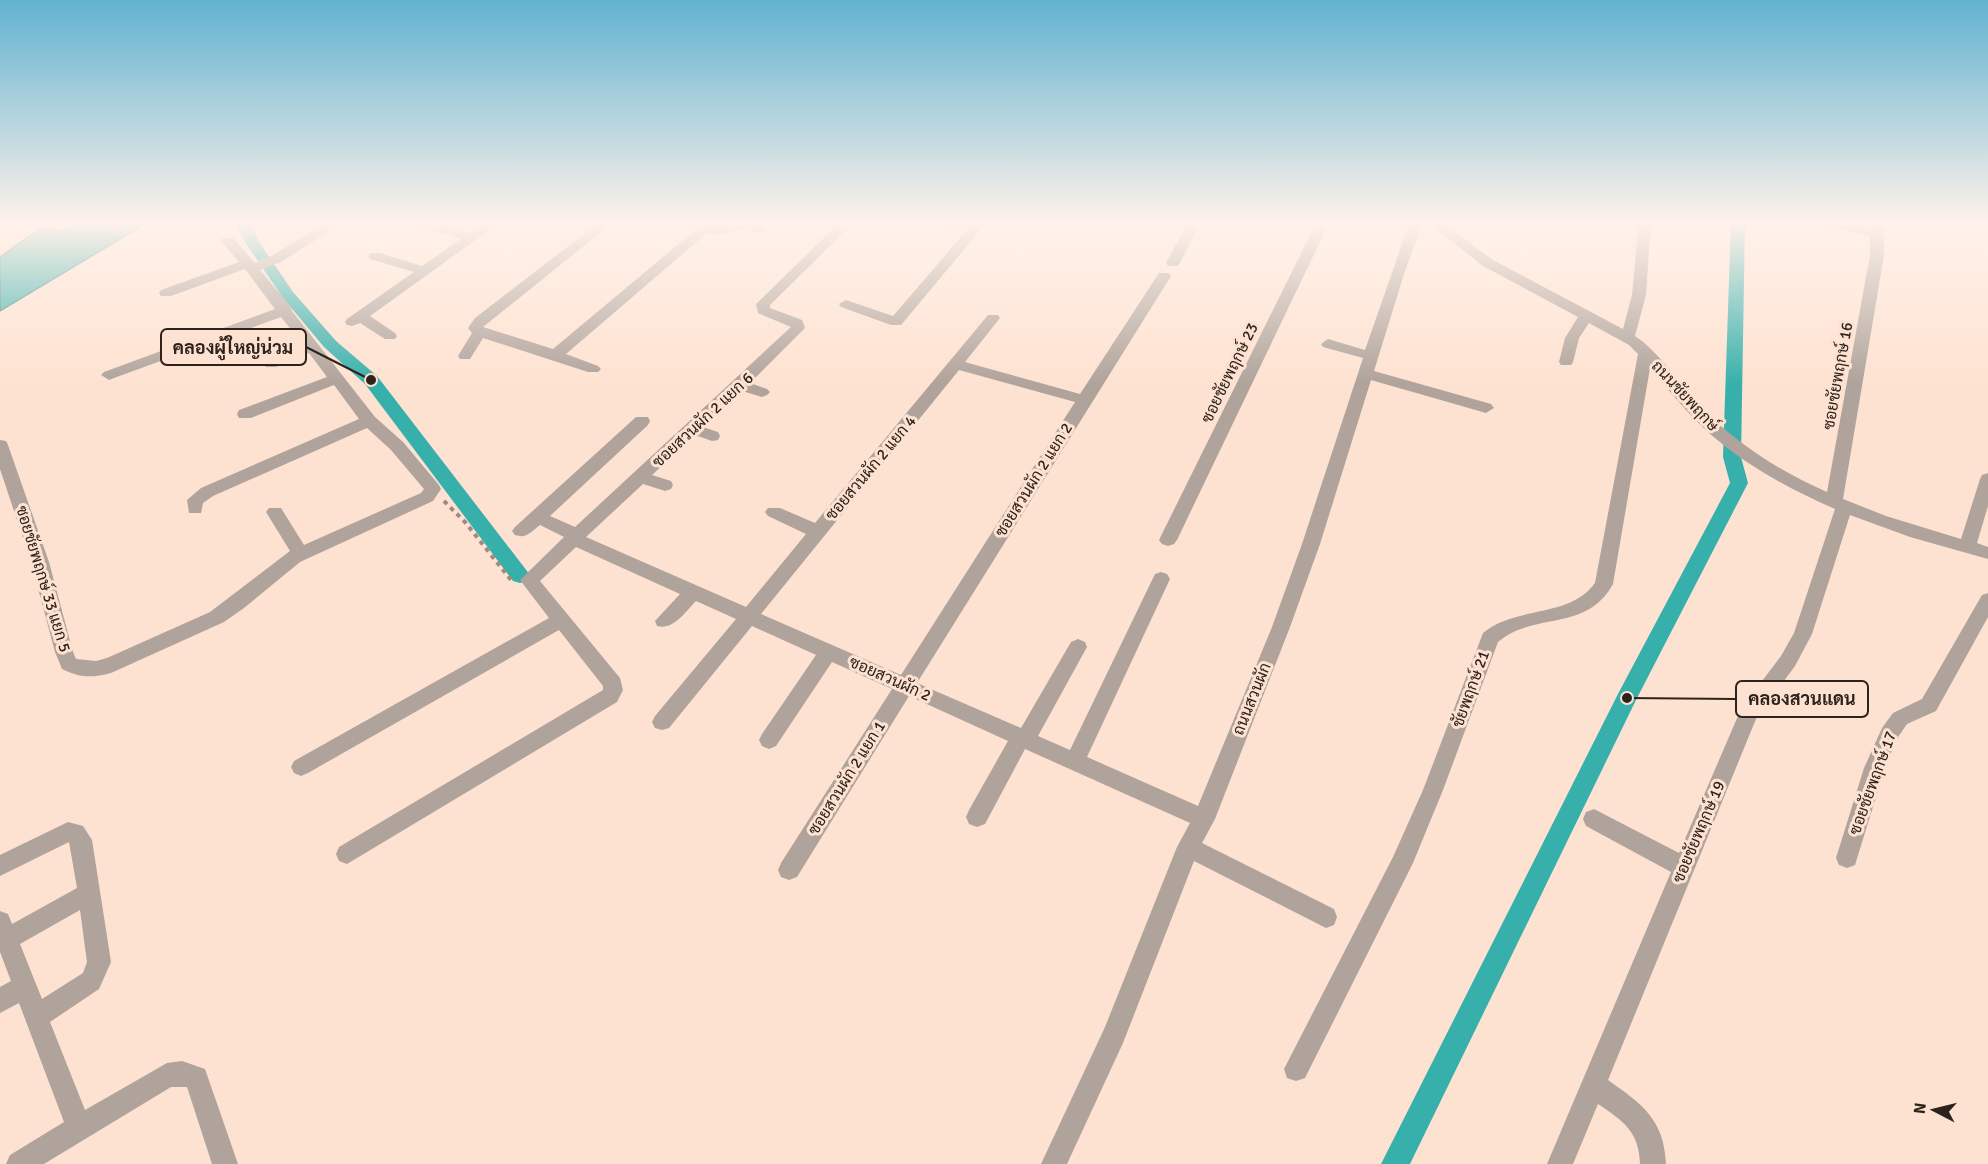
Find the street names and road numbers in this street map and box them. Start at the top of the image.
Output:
street label: ซอยชัยพฤกษ์ 23 [1194,318,1263,426]
street label: ซอยชัยพฤกษ์ 16 [1816,320,1857,431]
street label: ถนนชัยพฤกษ์ [1647,354,1725,436]
street label: ซอยสวนผัก 2 แยก 6 [648,367,758,472]
street label: ซอยสวนผัก 2 แยก 4 [821,411,921,524]
street label: ซอยสวนผัก 2 แยก 2 [990,419,1077,541]
street label: ซอยชัยพฤกษ์ 33 แยก 5 [11,502,78,655]
street label: ชัยพฤกษ์ 21 [1445,647,1494,730]
street label: ซอยสวนผัก 2 [846,651,934,706]
street label: ถนนสวนผัก [1227,659,1276,738]
street label: ซอยสวนผัก 2 แยก 1 [803,717,890,839]
street label: ซอยชัยพฤกษ์ 17 [1842,727,1901,838]
street label: ซอยชัยพฤกษ์ 19 [1666,777,1729,886]

